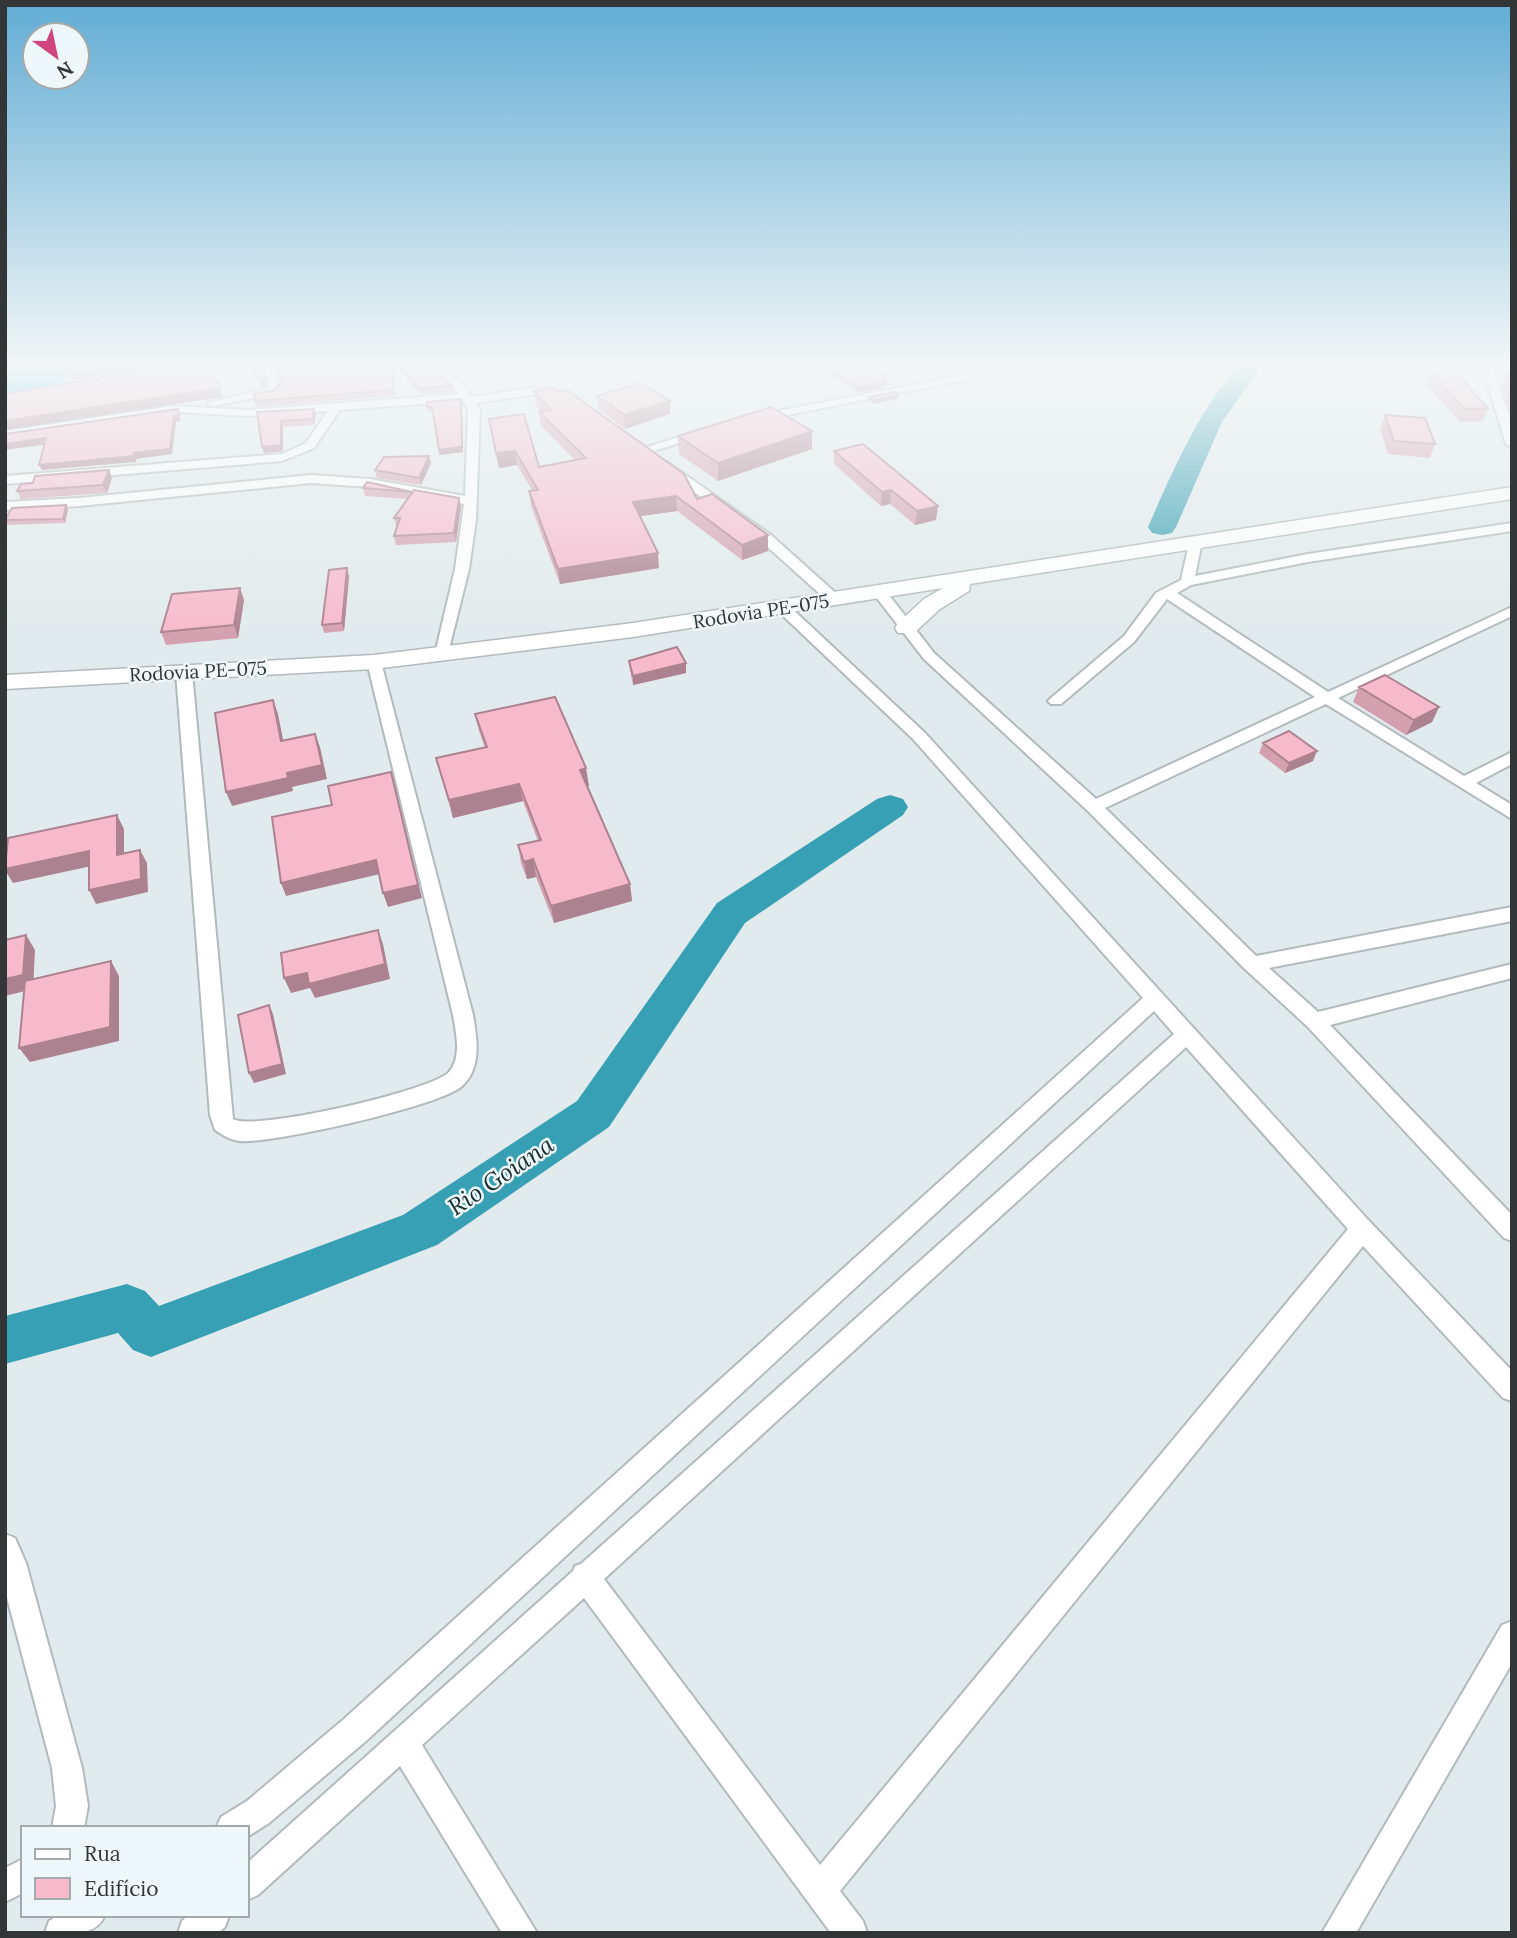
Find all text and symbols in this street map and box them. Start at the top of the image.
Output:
north arrow [21,21,91,91]
text: N [52,56,78,84]
street label: Rodovia PE-075 [691,588,831,634]
street label: Rodovia PE-075 [129,655,267,687]
water label: Rio Goiana [442,1128,560,1222]
legend [21,1826,248,1917]
text: Rua [84,1840,121,1867]
text: Edifício [84,1875,159,1902]

